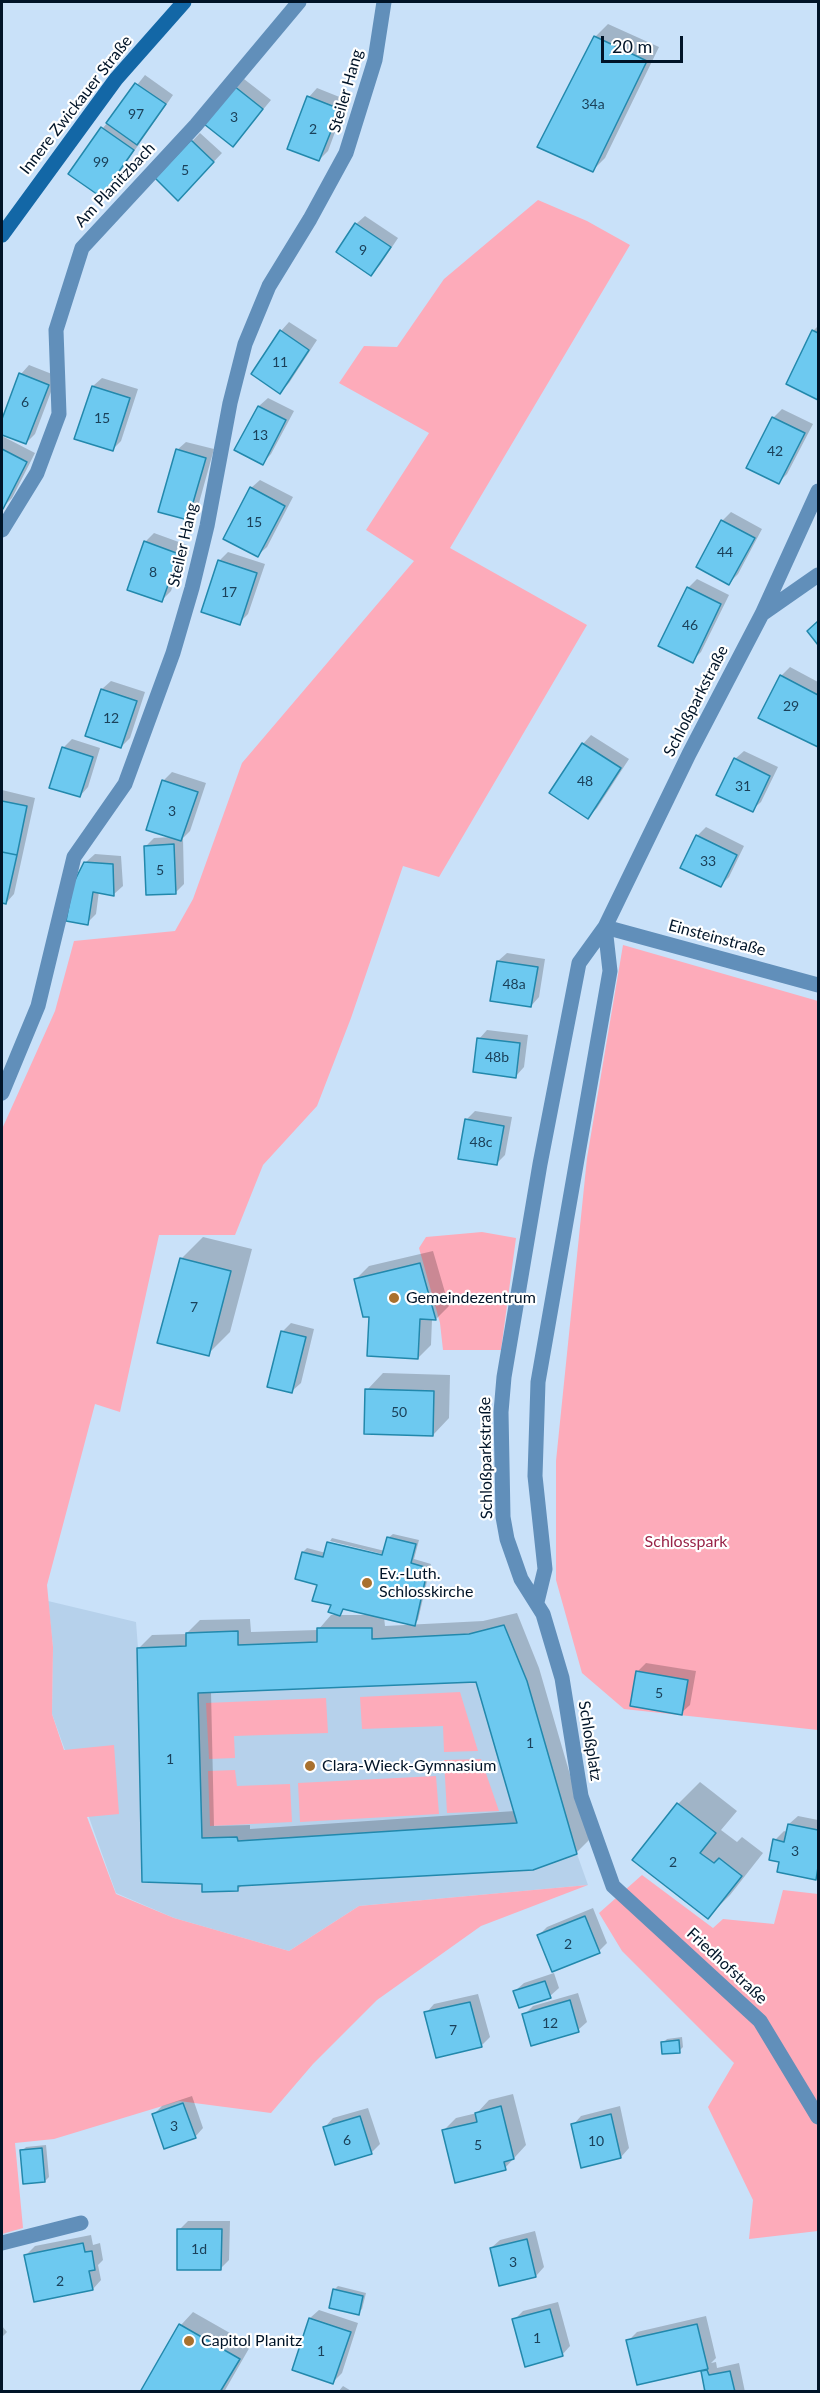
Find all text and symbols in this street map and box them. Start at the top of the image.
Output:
scale bar [604,24,686,62]
street label: Innere Zwickauer Straße [16,32,136,178]
text: 20 m [612,35,652,57]
street label: Steiler Hang [325,47,367,135]
house number: 34a [581,96,605,112]
house number: 97 [128,106,144,122]
house number: 3 [230,109,238,125]
house number: 2 [309,121,317,137]
street label: Am Planitzbach [71,139,159,231]
house number: 99 [93,154,109,170]
house number: 5 [181,162,189,178]
house number: 9 [359,242,367,258]
house number: 11 [272,354,288,370]
house number: 6 [21,394,29,410]
house number: 15 [94,410,110,426]
house number: 13 [252,427,268,443]
house number: 42 [767,443,783,459]
street label: Steiler Hang [164,501,202,589]
house number: 15 [246,514,262,530]
house number: 44 [717,544,733,560]
house number: 8 [149,564,157,580]
house number: 17 [221,584,237,600]
house number: 46 [682,617,698,633]
street label: Schloßparkstraße [660,642,732,760]
house number: 29 [783,698,799,714]
house number: 12 [103,710,119,726]
house number: 48 [577,773,593,789]
house number: 31 [735,778,751,794]
house number: 3 [168,803,176,819]
house number: 33 [700,853,716,869]
house number: 5 [156,862,164,878]
street label: Einsteinstraße [666,916,768,960]
house number: 48a [502,976,526,992]
house number: 48b [485,1049,509,1065]
house number: 48c [470,1134,492,1150]
place label: Gemeindezentrum [406,1288,536,1308]
marker: Gemeindezentrum [387,1291,401,1305]
house number: 7 [190,1299,198,1315]
street label: Schloßparkstraße [475,1397,497,1519]
house number: 50 [391,1404,407,1420]
park label: Schlosspark [645,1532,727,1552]
place label: Ev.-Luth. Schlosskirche [379,1564,473,1602]
marker: Ev.-Luth. Schlosskirche [360,1576,374,1590]
house number: 5 [655,1685,663,1701]
street label: Schloßplatz [574,1700,606,1782]
house number: 1 [526,1735,534,1751]
house number: 1 [166,1751,174,1767]
place label: Clara-Wieck-Gymnasium [322,1756,496,1776]
marker: Clara-Wieck-Gymnasium [303,1759,317,1773]
house number: 3 [791,1843,799,1859]
house number: 2 [669,1854,677,1870]
street label: Friedhofstraße [683,1924,771,2008]
house number: 2 [564,1936,572,1952]
house number: 12 [542,2015,558,2031]
house number: 7 [449,2022,457,2038]
house number: 3 [170,2118,178,2134]
house number: 6 [343,2132,351,2148]
house number: 10 [588,2133,604,2149]
house number: 5 [474,2137,482,2153]
house number: 1d [191,2241,207,2257]
house number: 3 [509,2254,517,2270]
house number: 2 [56,2273,64,2289]
house number: 1 [533,2330,541,2346]
place label: Capitol Planitz [201,2331,302,2351]
marker: Capitol Planitz [182,2334,196,2348]
house number: 1 [317,2343,325,2359]

